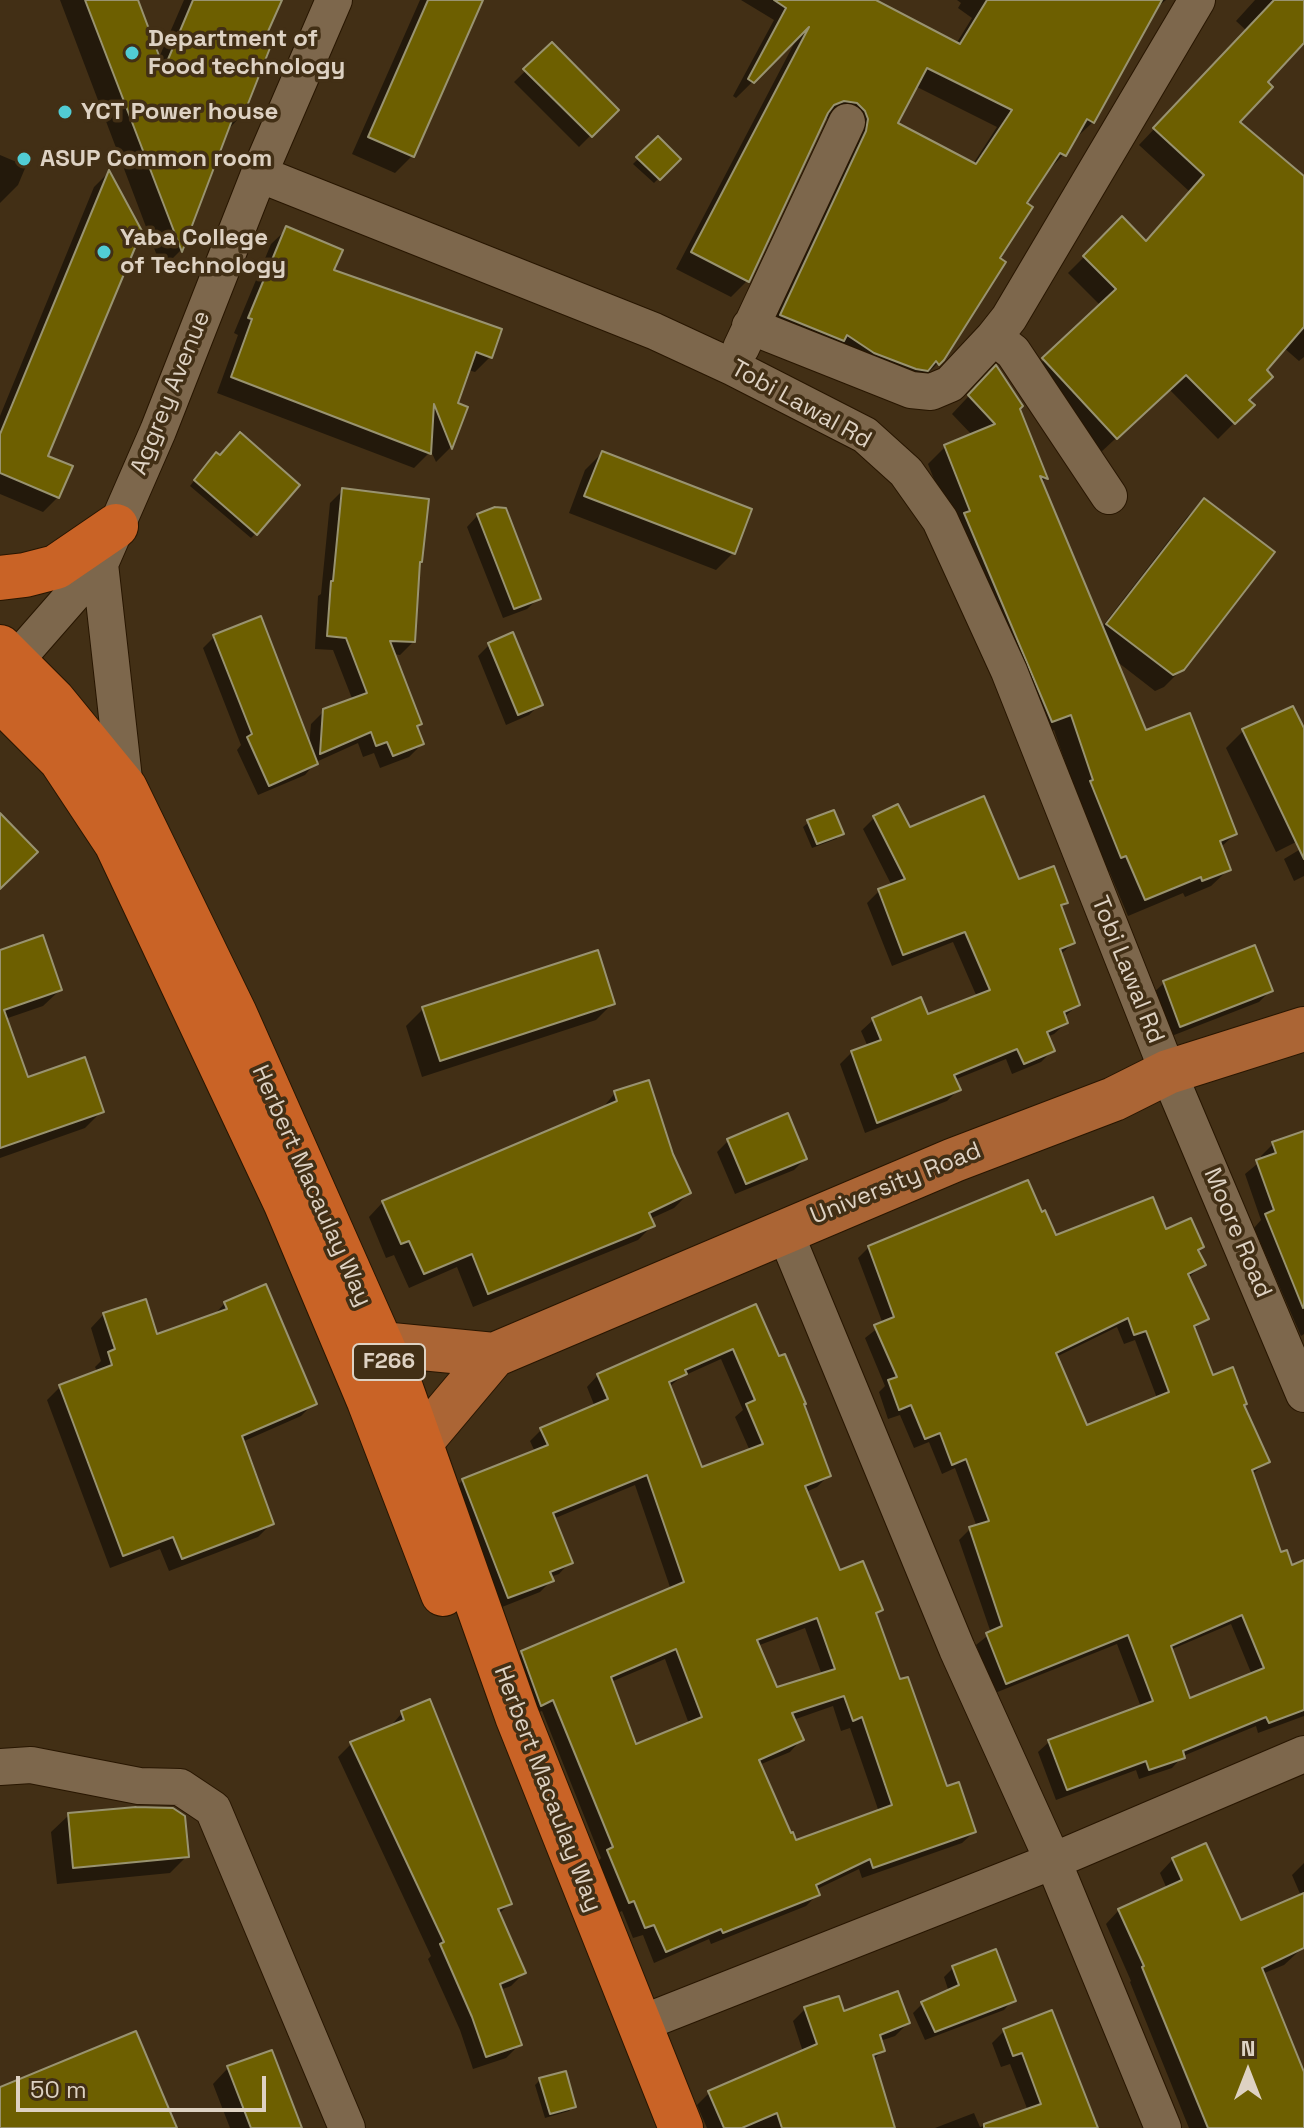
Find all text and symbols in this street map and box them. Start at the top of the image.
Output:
place label: Department of Food technology [148,25,345,81]
marker: Department of Food technology [123,44,141,62]
place label: YCT Power house [81,98,278,126]
marker: YCT Power house [56,103,74,121]
place label: ASUP Common room [40,145,272,173]
marker: ASUP Common room [15,150,33,168]
place label: Yaba College of Technology [120,224,286,280]
marker: Yaba College of Technology [95,243,113,261]
street label: Aggrey Avenue [125,307,217,479]
street label: Tobi Lawal Rd [726,355,876,455]
street label: Tobi Lawal Rd [1084,892,1170,1048]
street label: Herbert Macaulay Way [245,1061,377,1311]
street label: University Road [807,1137,985,1231]
street label: Moore Road [1197,1164,1277,1302]
road number: F266 [353,1344,425,1380]
street label: Herbert Macaulay Way [487,1662,607,1916]
north arrow [1208,2032,1288,2112]
text: N [1241,2034,1255,2062]
scale bar [20,2060,270,2110]
text: 50 m [30,2074,87,2105]

